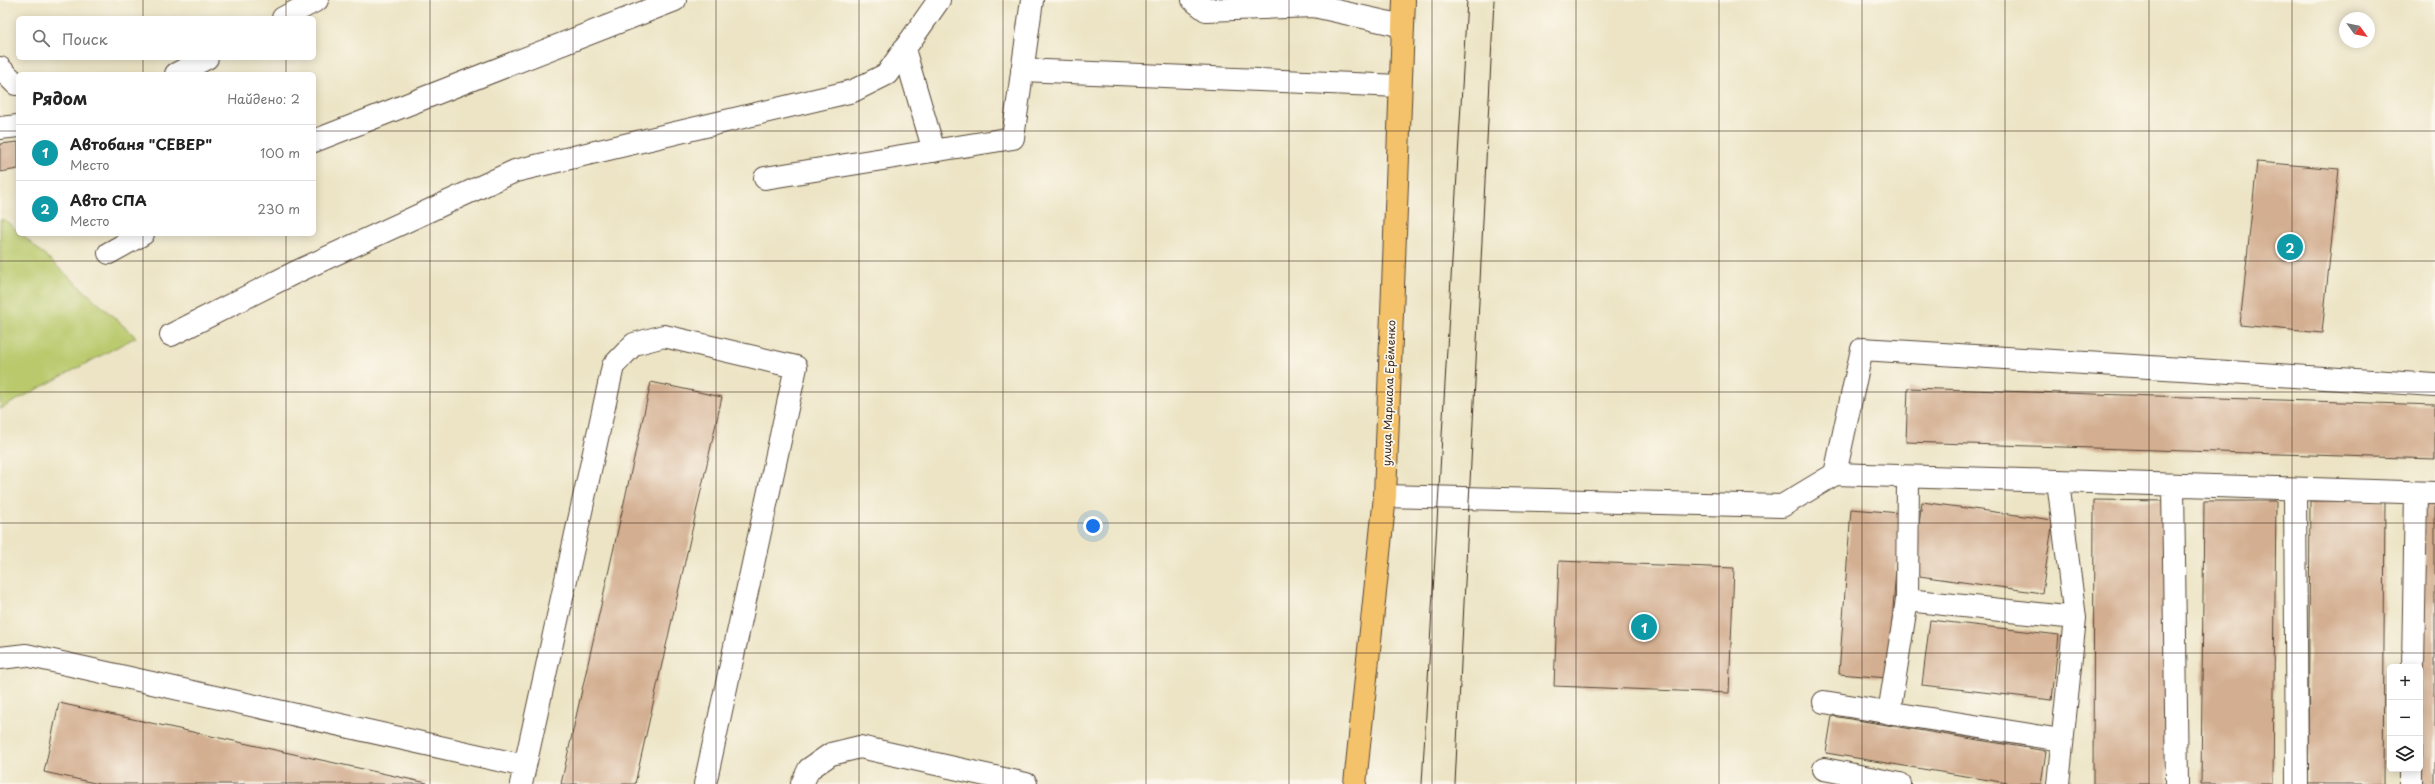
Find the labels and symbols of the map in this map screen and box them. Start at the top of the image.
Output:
north arrow [2339,12,2375,48]
pin: 2 [2277,232,2303,262]
street label: улица Маршала Ерёменко [1377,320,1400,466]
your location [1083,516,1103,536]
pin: 1 [1631,612,1657,642]

